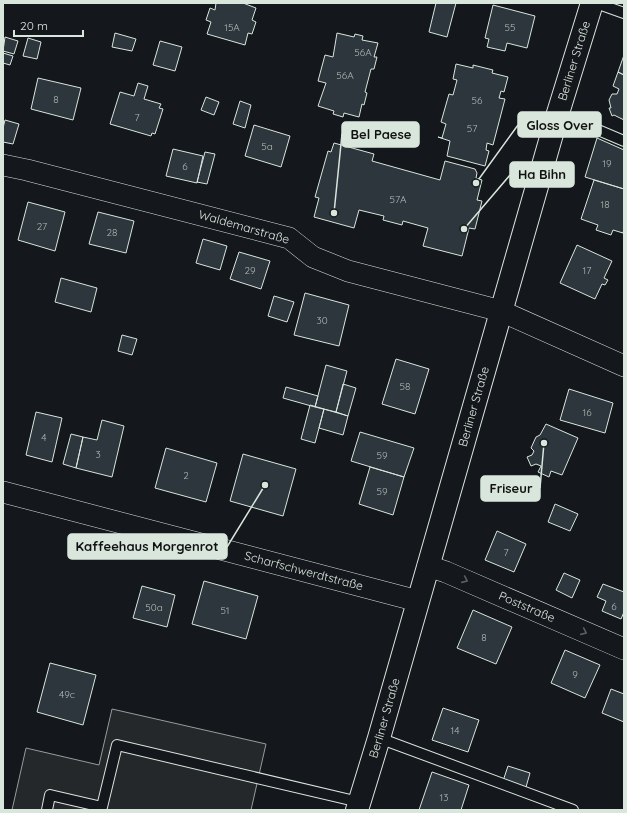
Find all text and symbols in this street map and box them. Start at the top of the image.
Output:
scale bar [14,12,83,38]
text: 20 m [20,18,48,33]
street label: Berliner Straße [554,19,593,102]
house number: 15A [224,21,240,34]
house number: 55 [505,21,515,34]
house number: 56A [354,46,372,59]
house number: 56A [336,69,354,82]
house number: 8 [53,93,59,106]
house number: 56 [472,94,483,107]
house number: 7 [134,111,140,124]
callout: Gloss Over [518,112,601,137]
text: Gloss Over [526,117,594,133]
callout: Bel Paese [342,122,419,147]
house number: 57 [467,122,477,135]
text: Bel Paese [351,126,412,142]
house number: 5a [261,140,273,153]
house number: 19 [602,157,612,170]
house number: 6 [182,160,188,173]
callout: Ha Bihn [510,162,574,187]
text: Ha Bihn [518,166,566,182]
house number: 57A [389,193,407,206]
house number: 18 [600,198,610,211]
street label: Waldemarstraße [197,206,291,247]
house number: 27 [37,220,47,233]
house number: 28 [107,226,117,239]
house number: 29 [244,264,256,277]
house number: 17 [583,264,591,277]
house number: 30 [316,314,328,327]
street label: Berliner Straße [455,364,492,448]
house number: 58 [400,380,410,393]
house number: 16 [582,406,592,419]
house number: 4 [41,431,47,444]
house number: 3 [95,448,101,461]
house number: 59 [376,449,388,462]
house number: 2 [183,469,189,482]
callout: Friseur [481,476,540,501]
text: Friseur [489,480,533,496]
house number: 59 [376,485,388,498]
callout: Kaffeehaus Morgenrot [68,534,227,559]
text: Kaffeehaus Morgenrot [75,538,219,554]
house number: 7 [503,546,509,559]
street label: Scharfschwerdtstraße [243,548,365,593]
one-way arrow [460,575,468,583]
street label: Poststraße [497,588,558,625]
house number: 6 [611,600,617,613]
house number: 50a [145,601,163,614]
house number: 51 [220,604,230,617]
one-way arrow [579,627,587,635]
house number: 8 [481,631,487,644]
house number: 9 [572,668,578,681]
street label: Berliner Straße [365,676,403,760]
house number: 49c [59,688,75,701]
house number: 14 [451,724,459,737]
house number: 13 [440,791,448,804]

